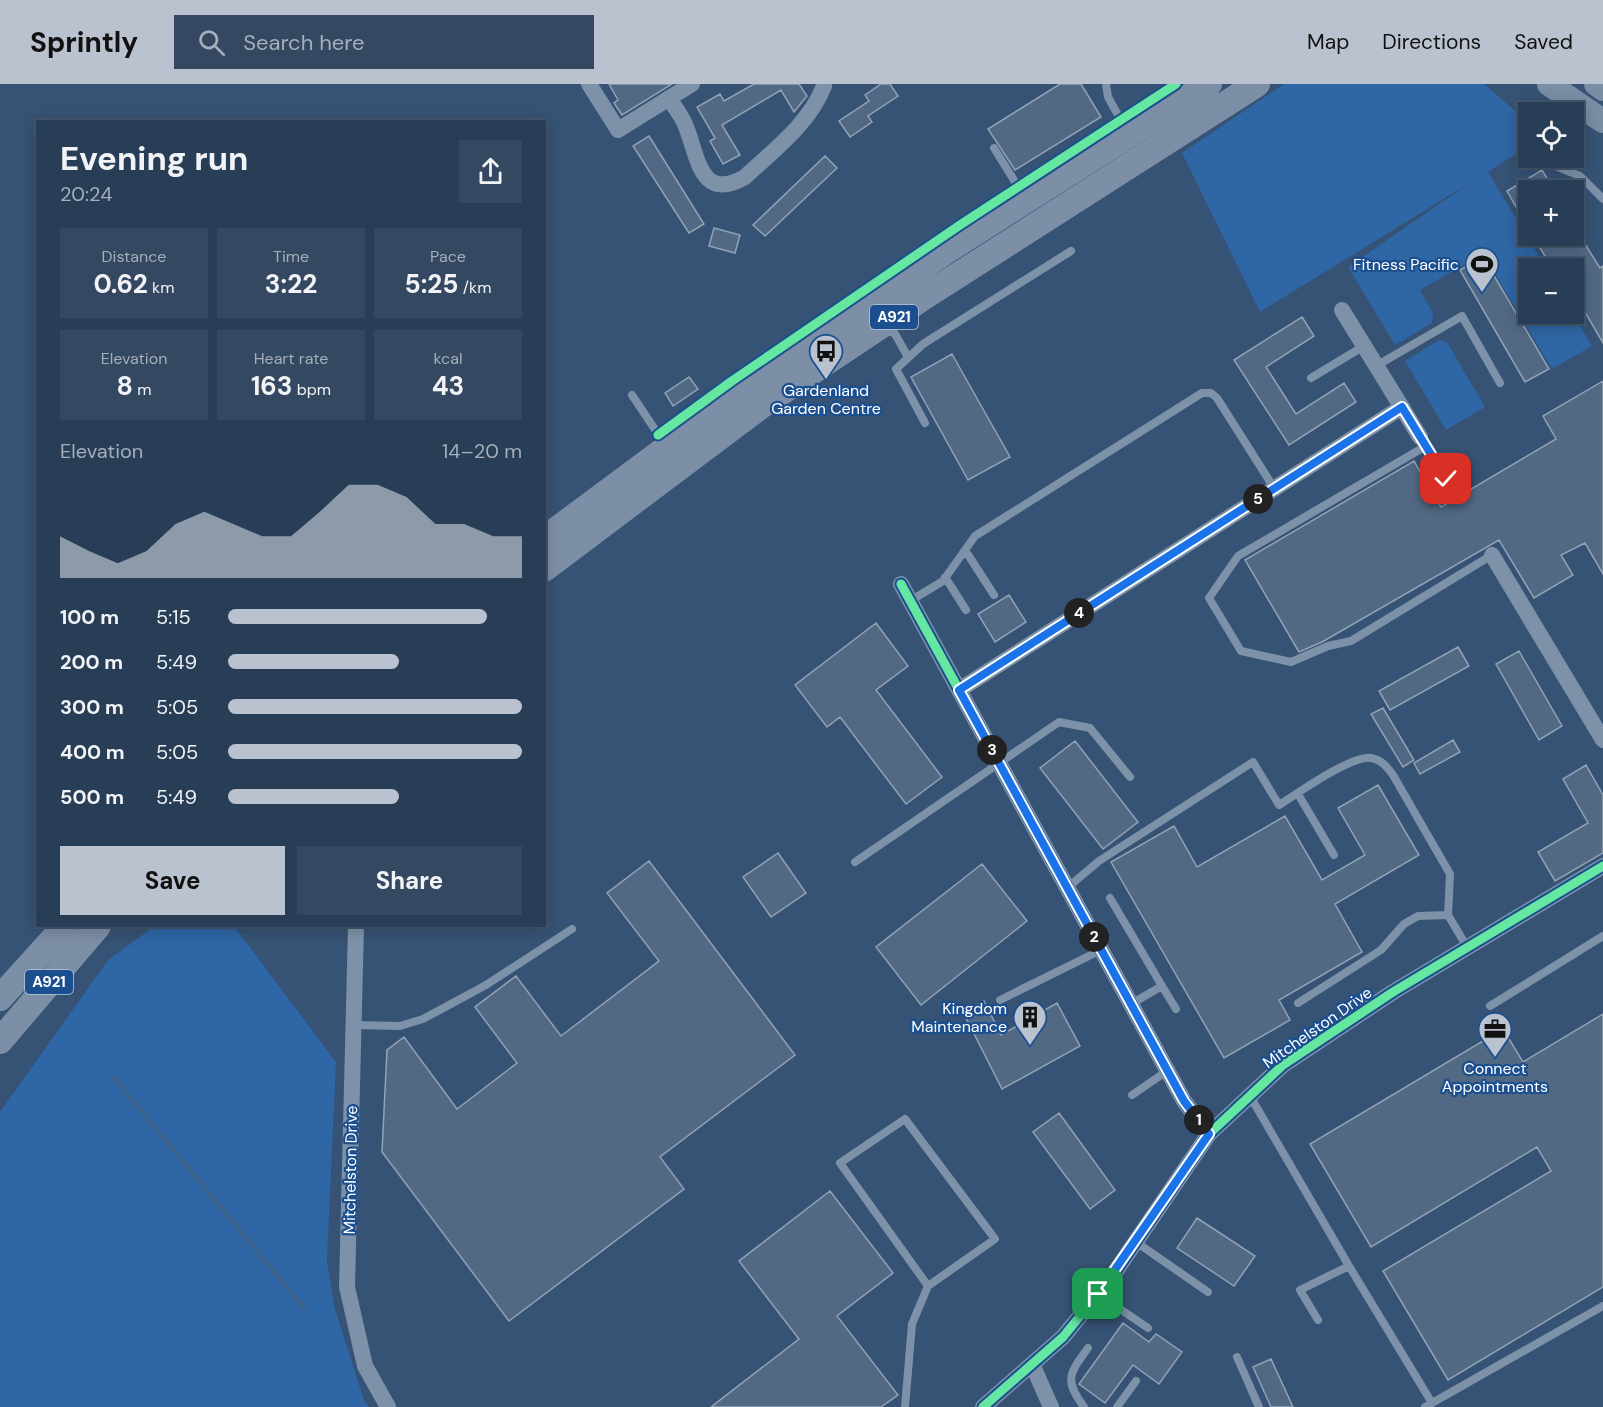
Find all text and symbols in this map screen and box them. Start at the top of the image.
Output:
search box [174,15,594,69]
text: Sprintly [30,24,138,61]
icon: search [195,26,228,59]
text: Search here [243,28,365,57]
text: Map [1307,28,1349,56]
text: Directions [1382,28,1481,56]
text: Saved [1514,28,1573,56]
map controls [1518,102,1584,324]
button: locate [1518,102,1584,168]
text: Evening run [60,137,248,180]
button: share [459,140,522,203]
button: + [1518,180,1584,246]
text: 20:24 [60,181,112,207]
text: Distance [102,246,166,267]
text: Time [273,246,309,267]
text: Pace [430,246,466,267]
sports icon: Fitness Pacific [1464,246,1500,293]
place label: Fitness Pacific [1353,254,1459,275]
button: − [1518,258,1584,324]
text: 0.62 [94,267,148,301]
text: 3:22 [265,267,317,301]
text: 5:25 [405,267,459,301]
text: km [148,277,174,298]
text: /km [459,277,491,298]
road number: A921 [870,305,918,329]
bus stop icon: Gardenland Garden Centre [808,333,844,380]
text: Elevation [101,348,167,369]
text: Heart rate [254,348,328,369]
text: kcal [434,348,462,369]
text: 8 [117,369,133,403]
text: 163 [251,369,293,403]
text: 43 [432,369,464,403]
text: m [133,379,151,400]
text: bpm [293,379,331,400]
place label: Gardenland Garden Centre [771,380,881,419]
text: Elevation [60,438,143,464]
text: 14–20 m [442,438,522,464]
pin [1420,453,1471,504]
icon: check [1429,462,1462,495]
pin: 5 [1243,484,1273,514]
text: 5 [1253,488,1263,509]
pin: 4 [1064,598,1094,628]
text: 4 [1074,602,1084,623]
text: 100 m [60,604,119,630]
text: 5:15 [156,604,191,630]
text: 200 m [60,649,123,675]
text: 5:49 [156,649,197,675]
text: 300 m [60,694,124,720]
text: 5:05 [156,694,198,720]
pin: 3 [977,735,1007,765]
text: 400 m [60,739,125,765]
text: 5:05 [156,739,198,765]
text: 3 [987,739,997,760]
text: 500 m [60,784,124,810]
text: 5:49 [156,784,197,810]
button: Save [60,846,285,915]
button: Share [297,846,522,915]
pin: 2 [1079,922,1109,952]
text: 2 [1089,926,1099,947]
road number: A921 [25,970,73,994]
street label: Mitchelston Drive [1258,982,1376,1073]
place label: Kingdom Maintenance [911,998,1007,1037]
building icon: Kingdom Maintenance [1012,999,1048,1046]
office icon: Connect Appointments [1477,1011,1513,1058]
place label: Connect Appointments [1442,1058,1548,1097]
street label: Mitchelston Drive [339,1105,362,1235]
pin: 1 [1184,1105,1214,1135]
text: 1 [1196,1109,1202,1130]
pin [1072,1268,1123,1319]
icon: arrive [1081,1277,1114,1310]

